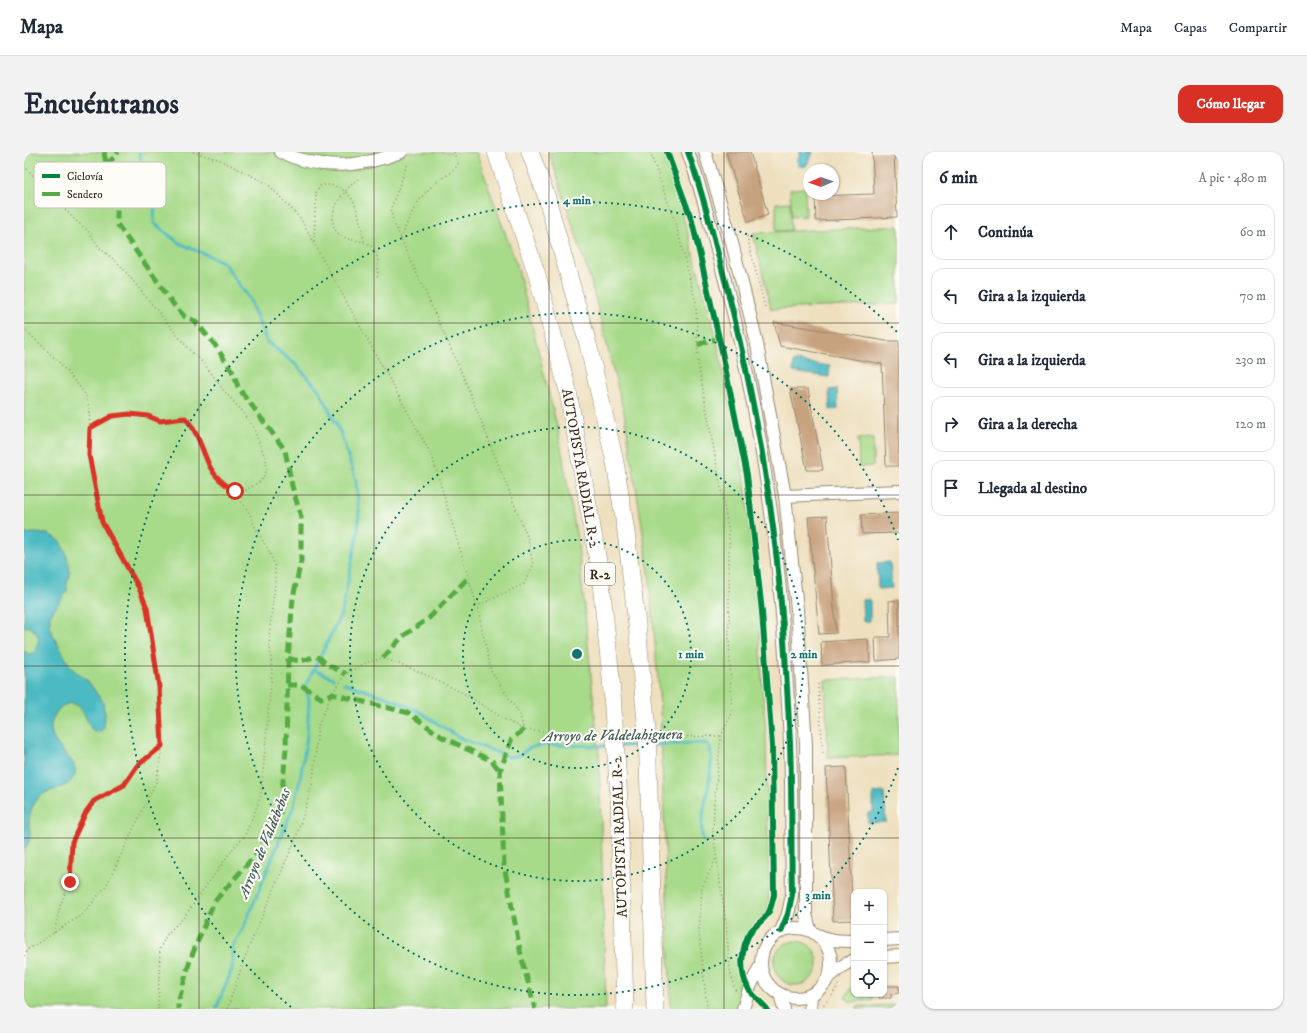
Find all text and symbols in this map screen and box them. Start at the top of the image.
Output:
text: Mapa [20,16,63,39]
text: Mapa [1120,19,1152,37]
text: Capas [1174,19,1207,37]
text: Compartir [1229,19,1287,37]
button: Cómo llegar [1178,85,1283,123]
text: Encuéntranos [24,87,179,122]
legend [34,162,166,208]
north arrow [803,164,839,200]
text: 6 min [939,167,978,189]
text: Ciclovía [67,170,103,184]
text: A pie · 480 m [1198,170,1267,186]
text: Sendero [67,188,103,202]
text: 4 min [562,193,592,208]
icon: ahead [940,221,962,243]
text: Continúa [978,223,1033,242]
text: 60 m [1240,224,1266,240]
icon: left [940,285,962,307]
text: Gira a la izquierda [978,287,1086,306]
text: 70 m [1240,288,1266,304]
icon: left [940,349,962,371]
text: Gira a la izquierda [978,351,1086,370]
text: 230 m [1235,352,1266,368]
street label: AUTOPISTA RADIAL R-2 [557,387,603,549]
icon: right [940,413,962,435]
text: Gira a la derecha [978,415,1077,434]
text: 120 m [1235,416,1266,432]
icon: arrive [940,477,962,499]
text: Llegada al destino [978,479,1087,498]
route start [226,482,244,500]
road number: R-2 [585,563,615,585]
centre of rings [570,647,584,661]
text: 1 min [678,647,704,662]
text: 2 min [791,647,818,662]
water label: Arroyo de Valdelahiguera [541,725,683,746]
street label: AUTOPISTA RADIAL R-2 [608,756,632,918]
water label: Arroyo de Valdebebas [233,785,295,903]
route end [61,873,79,891]
text: 3 min [805,888,831,903]
map controls [851,889,887,997]
button: + [851,889,887,925]
button: − [851,925,887,961]
button: locate [851,961,887,997]

